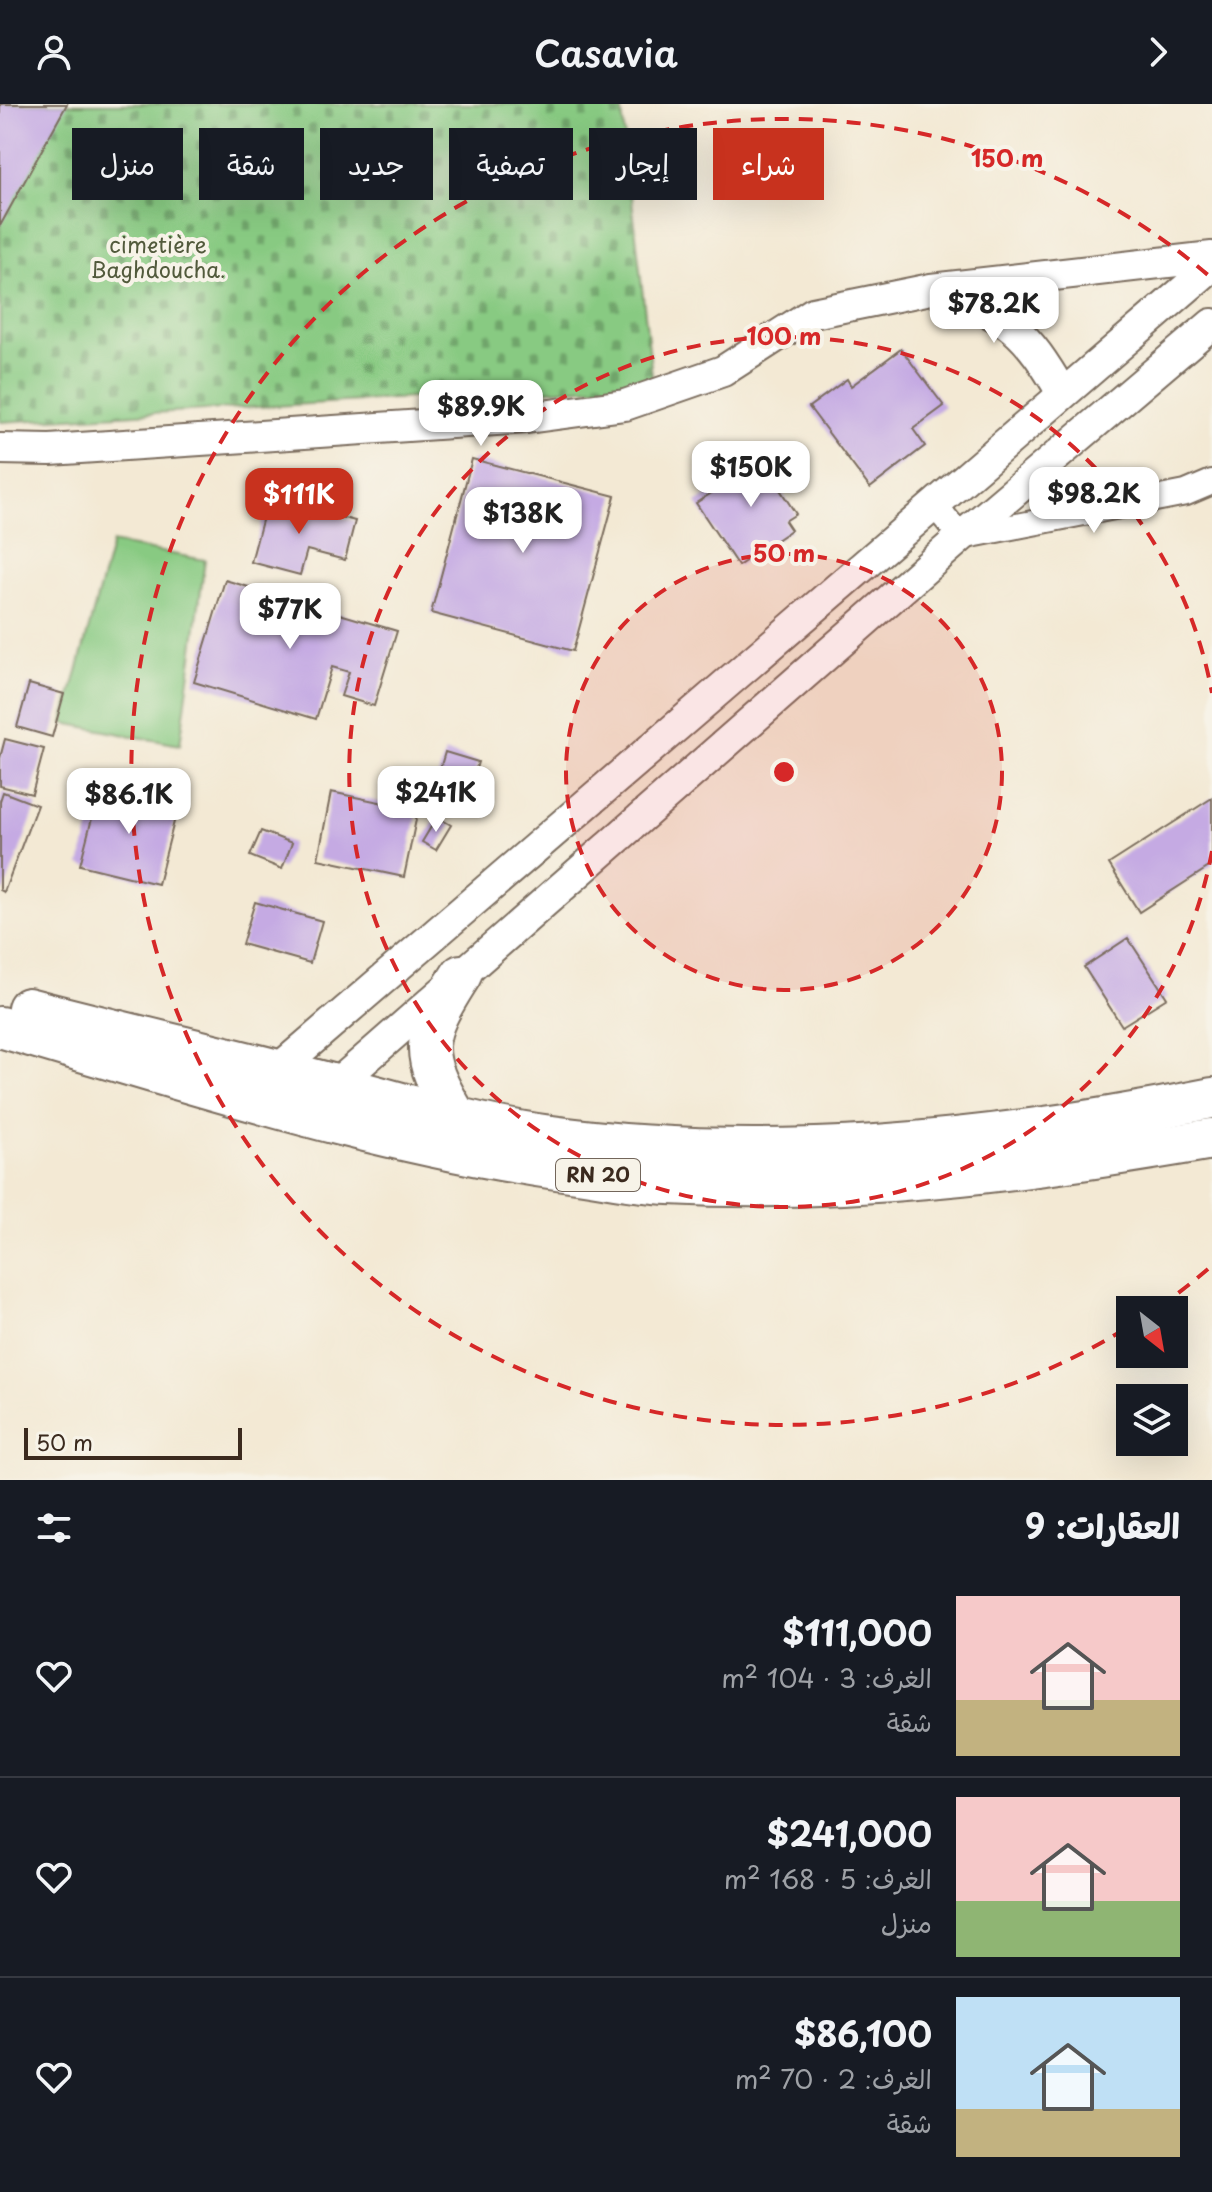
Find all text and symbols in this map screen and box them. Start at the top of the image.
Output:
text: Casavia [534,25,678,79]
icon: person [32,30,76,74]
icon: forward [1136,30,1180,74]
chip: منزل [72,128,183,200]
chip: شقة [199,128,304,200]
chip: جديد [320,128,433,200]
chip: تصفية [449,128,573,200]
chip: إيجار [589,128,697,200]
chip: شراء [713,128,824,200]
text: 150 m [971,139,1043,175]
park label: cimetière Baghdoucha. [90,227,226,285]
pin: $78.2K [929,277,1059,345]
text: $78.2K [948,283,1040,322]
text: 100 m [747,317,821,353]
pin: $89.9K [416,380,546,448]
text: $89.9K [437,386,525,425]
pin: $150K [695,441,807,509]
text: $150K [710,447,792,486]
pin: $98.2K [1029,467,1159,535]
pin: $111K [243,468,355,536]
text: $98.2K [1047,473,1141,512]
text: $111K [263,474,335,513]
pin: $138K [467,487,579,555]
text: $138K [483,493,563,532]
text: 50 m [753,534,815,570]
pin: $77K [243,583,337,651]
text: $77K [258,589,322,628]
centre of rings [770,758,798,786]
pin: $241K [380,766,492,834]
pin: $86.1K [64,768,194,836]
text: $241K [396,772,476,811]
text: $86.1K [85,774,173,813]
road number: RN 20 [556,1159,640,1191]
north arrow [1116,1296,1188,1368]
map controls [1116,1296,1188,1456]
button: layers [1116,1384,1188,1456]
scale bar [24,1424,242,1460]
text: 50 m [36,1425,93,1458]
text: العقارات: 9 [1025,1499,1180,1551]
icon: filters [32,1506,76,1550]
text: $111,000 [782,1606,932,1658]
icon: home [1020,1628,1116,1724]
icon: heart [32,1654,76,1698]
text: الغرف: 3 · 104 m² [721,1658,932,1697]
text: شقة [887,1702,932,1741]
text: $241,000 [767,1807,932,1859]
icon: home [1020,1829,1116,1925]
icon: heart [32,1855,76,1899]
text: الغرف: 5 · 168 m² [724,1859,932,1898]
text: منزل [881,1903,932,1942]
text: $86,100 [794,2007,932,2059]
icon: home [1020,2029,1116,2125]
icon: heart [32,2055,76,2099]
text: الغرف: 2 · 70 m² [735,2059,932,2098]
text: شقة [887,2103,932,2142]

